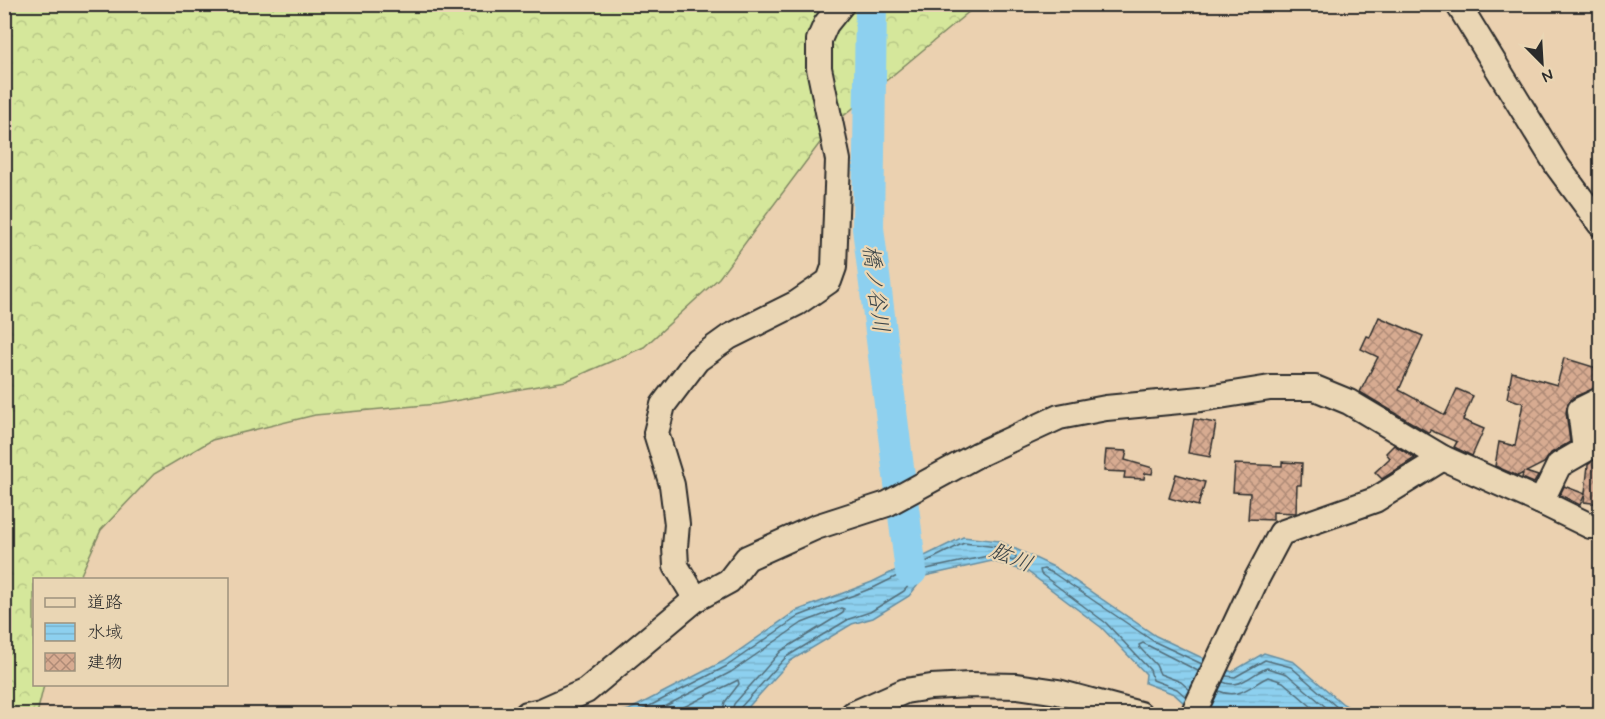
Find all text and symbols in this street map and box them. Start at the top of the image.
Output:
north arrow [1512,33,1572,93]
text: N [1538,64,1557,87]
water label: 橋ノ谷川 [856,244,894,334]
water label: 肱川 [985,537,1037,579]
legend [33,578,228,686]
text: 道路 [87,591,123,615]
text: 水域 [87,621,123,645]
text: 建物 [87,651,123,675]

